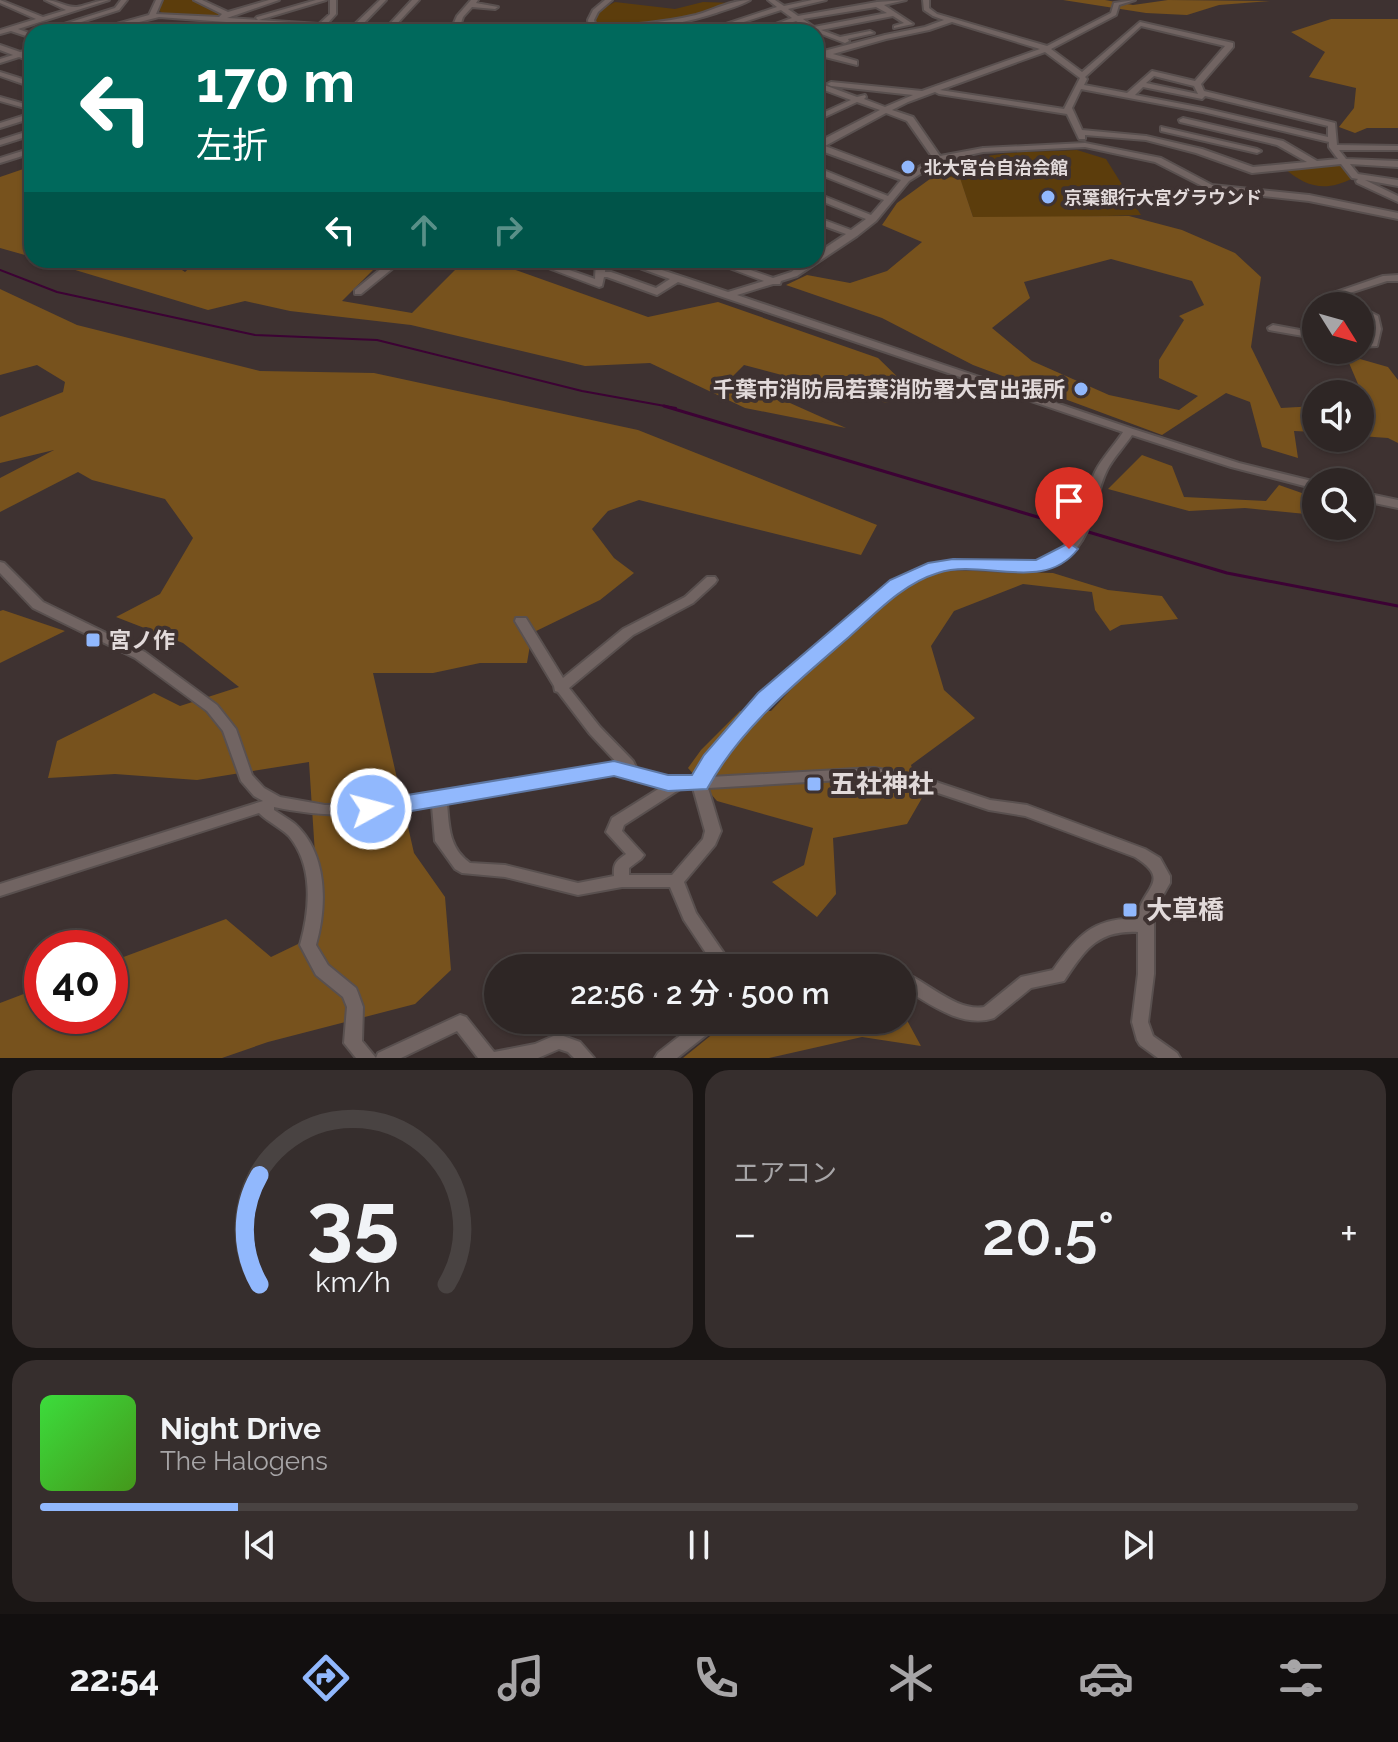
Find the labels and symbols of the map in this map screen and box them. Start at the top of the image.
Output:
place label: 北大宮台自治会館 [924,157,1068,178]
marker: 北大宮台自治会館 [899,158,917,176]
place label: 京葉銀行大宮グラウンド [1064,187,1262,208]
marker: 京葉銀行大宮グラウンド [1039,188,1057,206]
north arrow [1302,292,1374,364]
place label: 千葉市消防局若葉消防署大宮出張所 [713,376,1065,402]
marker: 千葉市消防局若葉消防署大宮出張所 [1072,380,1090,398]
pin [1035,467,1103,549]
place label: 宮ノ作 [109,627,175,653]
marker: 宮ノ作 [84,631,102,649]
position arrow [329,767,413,851]
place label: 五社神社 [830,769,934,799]
marker: 五社神社 [805,775,823,793]
place label: 大草橋 [1146,895,1224,925]
marker: 大草橋 [1121,901,1139,919]
speed limit sign: 40 [24,930,128,1034]

